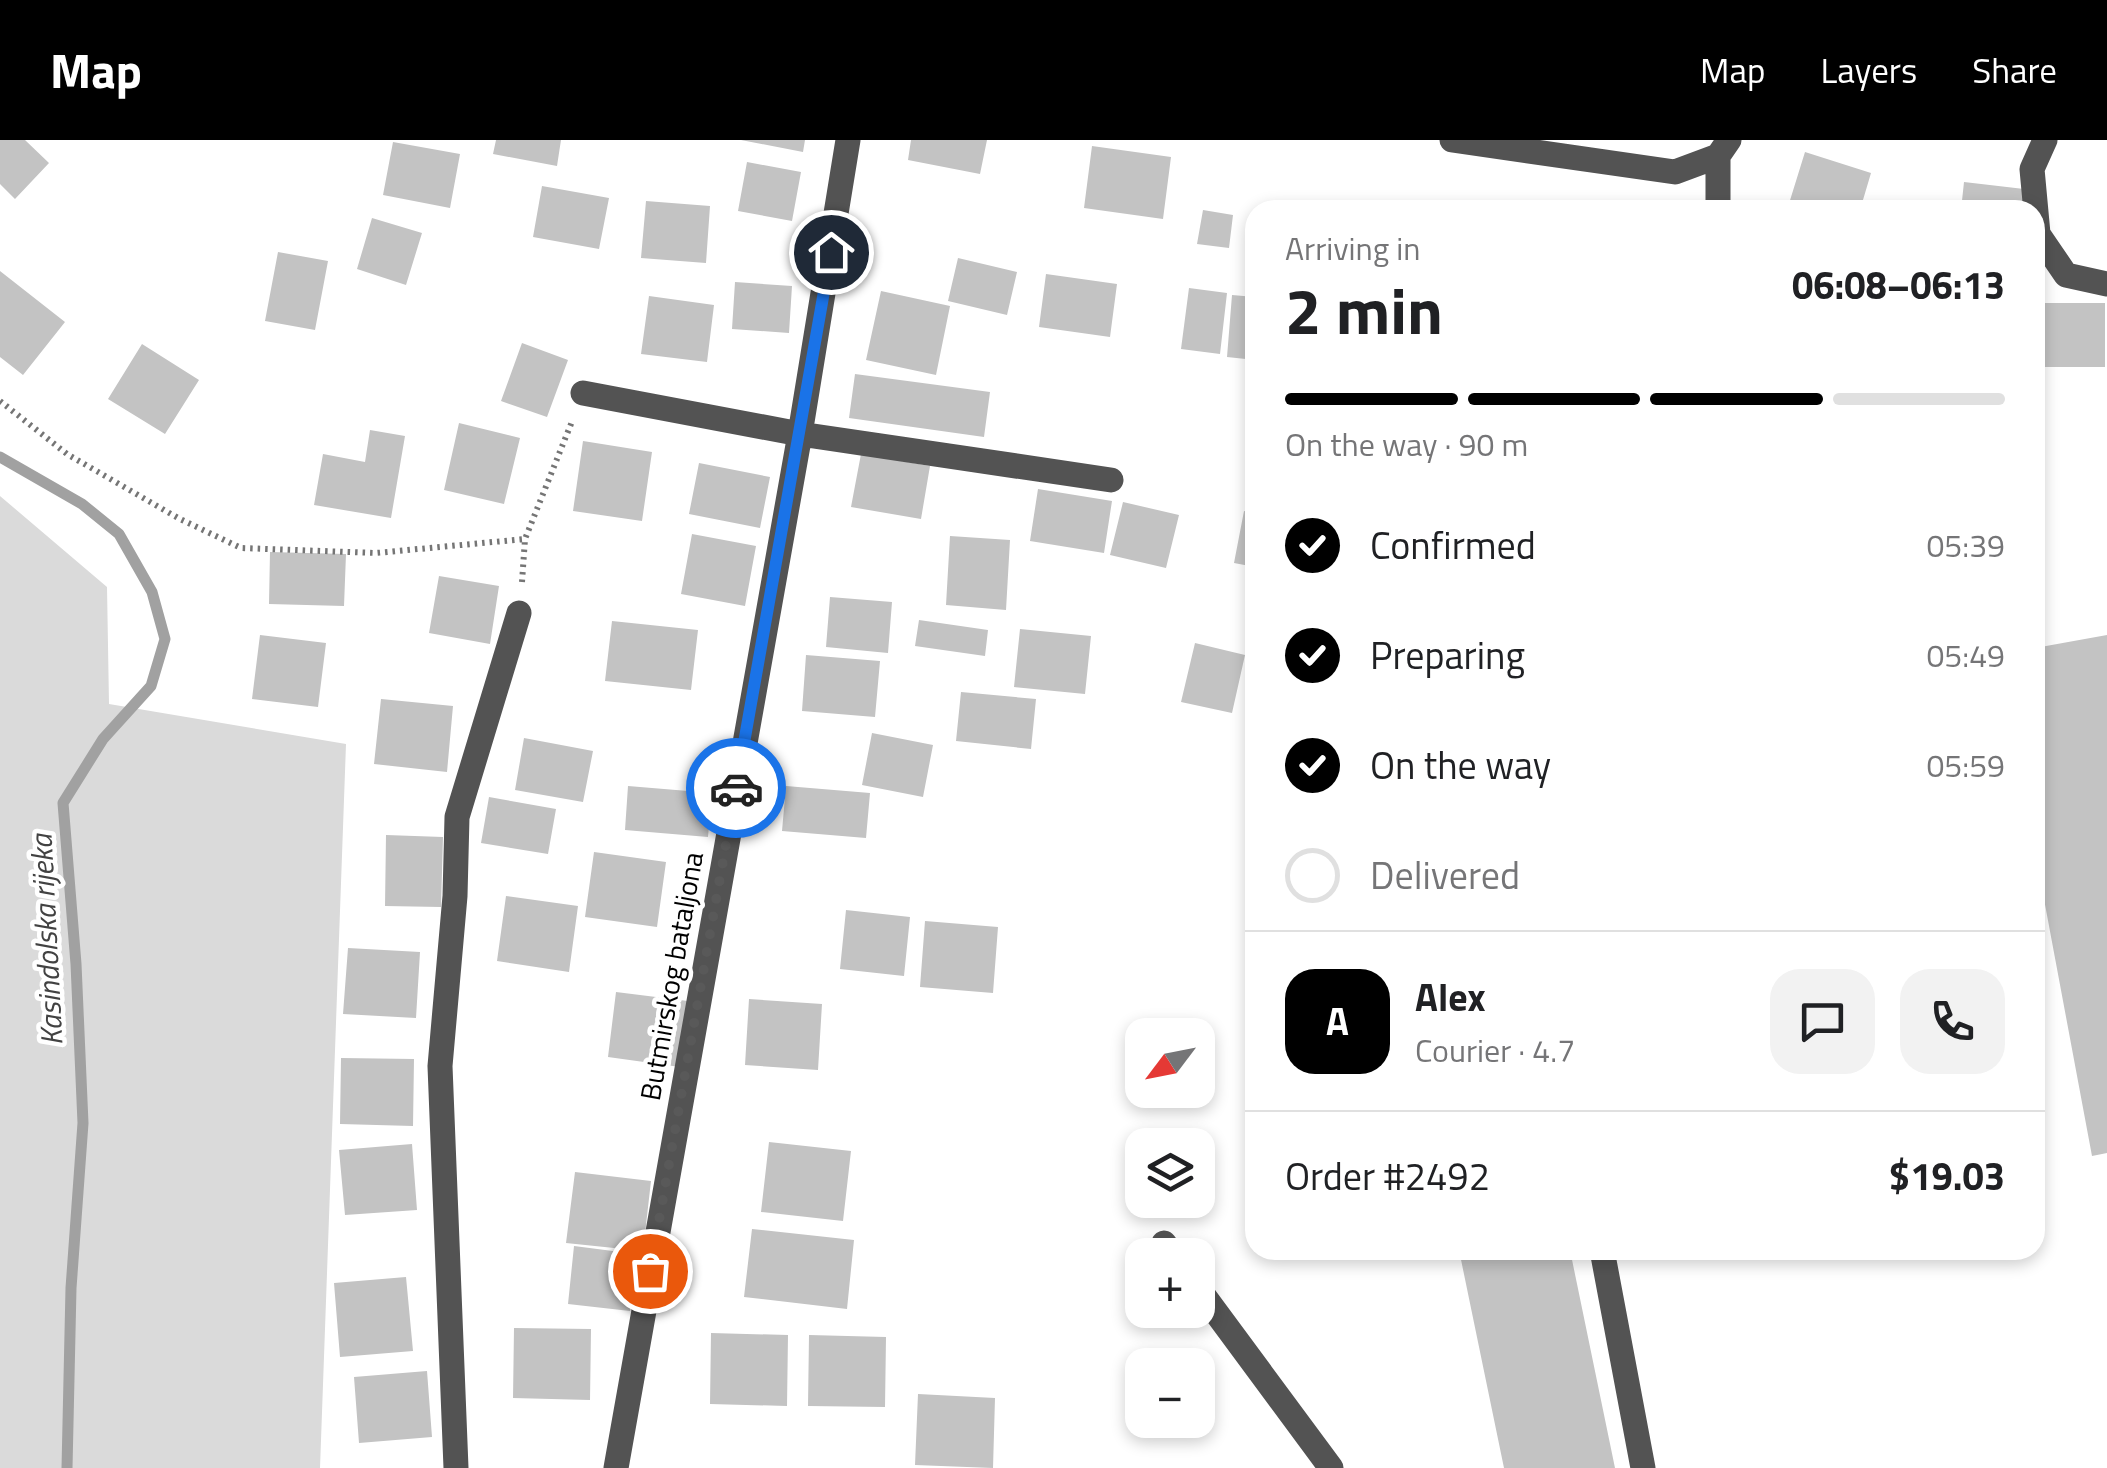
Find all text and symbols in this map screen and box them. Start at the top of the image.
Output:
text: Map [50,34,142,107]
text: Map [1700,43,1765,97]
text: Layers [1820,43,1917,97]
text: Share [1972,43,2057,97]
pin [789,210,874,295]
text: Arriving in [1285,224,1421,272]
icon: home [804,225,859,280]
text: 06:08–06:13 [1792,256,2005,314]
text: 2 min [1285,260,1443,359]
text: On the way · 90 m [1285,420,1528,468]
text: Confirmed [1370,516,1536,574]
icon: check [1285,518,1340,573]
text: 05:39 [1926,521,2005,569]
text: Preparing [1370,626,1525,684]
icon: check [1285,628,1340,683]
text: 05:49 [1926,631,2005,679]
text: On the way [1370,736,1551,794]
courier [686,738,786,838]
icon: check [1285,738,1340,793]
text: 05:59 [1926,741,2005,789]
icon: car [709,761,764,816]
water label: Kasindolska rijeka [17,831,74,1047]
text: Delivered [1370,846,1520,904]
street label: Butmirskog bataljona [628,848,714,1104]
text: Alex [1415,968,1486,1026]
button: chat [1770,969,1875,1074]
button: phone [1900,969,2005,1074]
text: A [1326,992,1349,1050]
north arrow [1125,1018,1215,1108]
map controls [1125,1018,1215,1438]
text: Courier · 4.7 [1415,1026,1575,1074]
button: layers [1125,1128,1215,1218]
text: Order #2492 [1285,1147,1490,1205]
text: $19.03 [1889,1147,2005,1205]
pin [608,1229,693,1314]
button: + [1125,1238,1215,1328]
icon: bag [623,1244,678,1299]
button: − [1125,1348,1215,1438]

